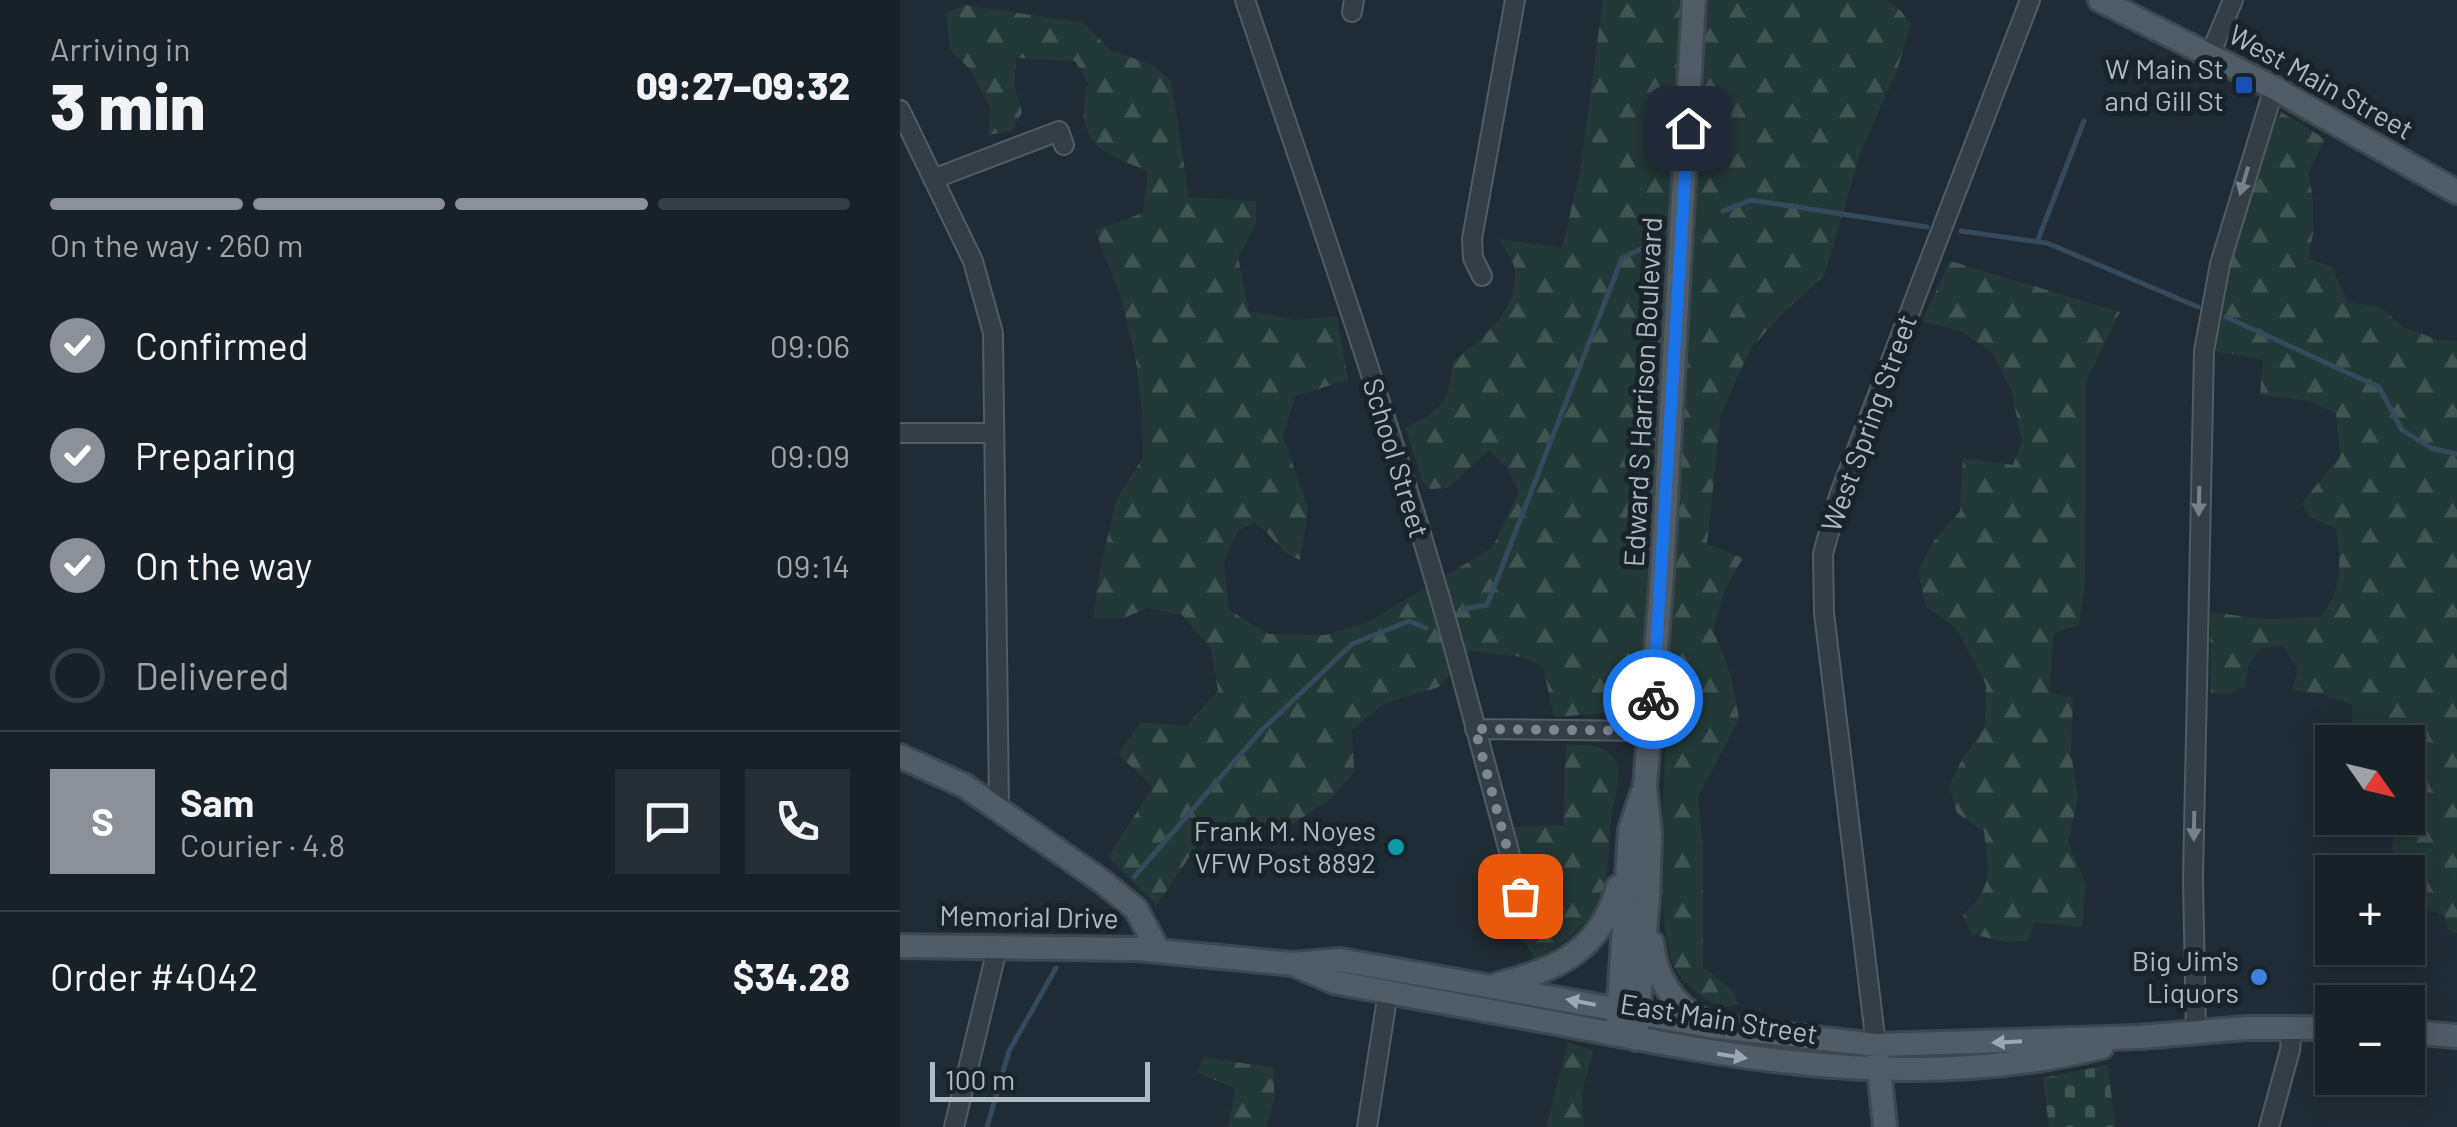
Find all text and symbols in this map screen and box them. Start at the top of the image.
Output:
street label: West Main Street [2223,16,2420,146]
text: Arriving in [50,29,190,67]
place label: W Main St and Gill St [2105,51,2224,117]
text: 09:27–09:32 [636,62,850,108]
text: 3 min [50,65,205,143]
marker: W Main St and Gill St [2233,74,2255,96]
pin [1646,86,1731,171]
icon: home [1661,101,1716,156]
one-way arrow [2236,166,2251,197]
street label: Edward S Harrison Boulevard [1616,216,1668,568]
text: On the way · 260 m [50,225,303,263]
street label: West Spring Street [1813,310,1923,536]
icon: check [50,318,105,373]
text: Confirmed [135,322,308,368]
text: 09:06 [770,326,850,364]
street label: School Street [1357,374,1437,541]
icon: check [50,428,105,483]
text: Preparing [135,432,296,478]
text: 09:09 [770,436,850,474]
one-way arrow [2191,485,2207,517]
icon: check [50,538,105,593]
text: On the way [135,542,312,588]
text: 09:14 [776,546,850,584]
courier [1603,649,1703,749]
text: Delivered [135,652,289,698]
icon: bike [1626,672,1681,727]
north arrow [2315,725,2425,835]
map controls [2315,725,2425,1095]
button: chat [615,769,720,874]
button: phone [745,769,850,874]
text: Sam [180,779,254,825]
text: S [91,798,114,844]
one-way arrow [2185,810,2201,842]
place label: Frank M. Noyes VFW Post 8892 [1194,813,1376,879]
text: Courier · 4.8 [180,825,345,863]
marker: Frank M. Noyes VFW Post 8892 [1385,836,1407,858]
pin [1478,854,1563,939]
button: + [2315,855,2425,965]
icon: bag [1493,869,1548,924]
street label: Memorial Drive [939,897,1119,935]
place label: Big Jim's Liquors [2132,943,2239,1009]
text: Order #4042 [50,953,258,999]
text: $34.28 [733,953,850,999]
marker: Big Jim's Liquors [2248,966,2270,988]
button: − [2315,985,2425,1095]
street label: East Main Street [1618,986,1820,1050]
one-way arrow [1565,993,1596,1009]
one-way arrow [1991,1035,2023,1051]
one-way arrow [1716,1049,1748,1064]
scale bar [930,1057,1150,1102]
text: 100 m [945,1062,1015,1096]

